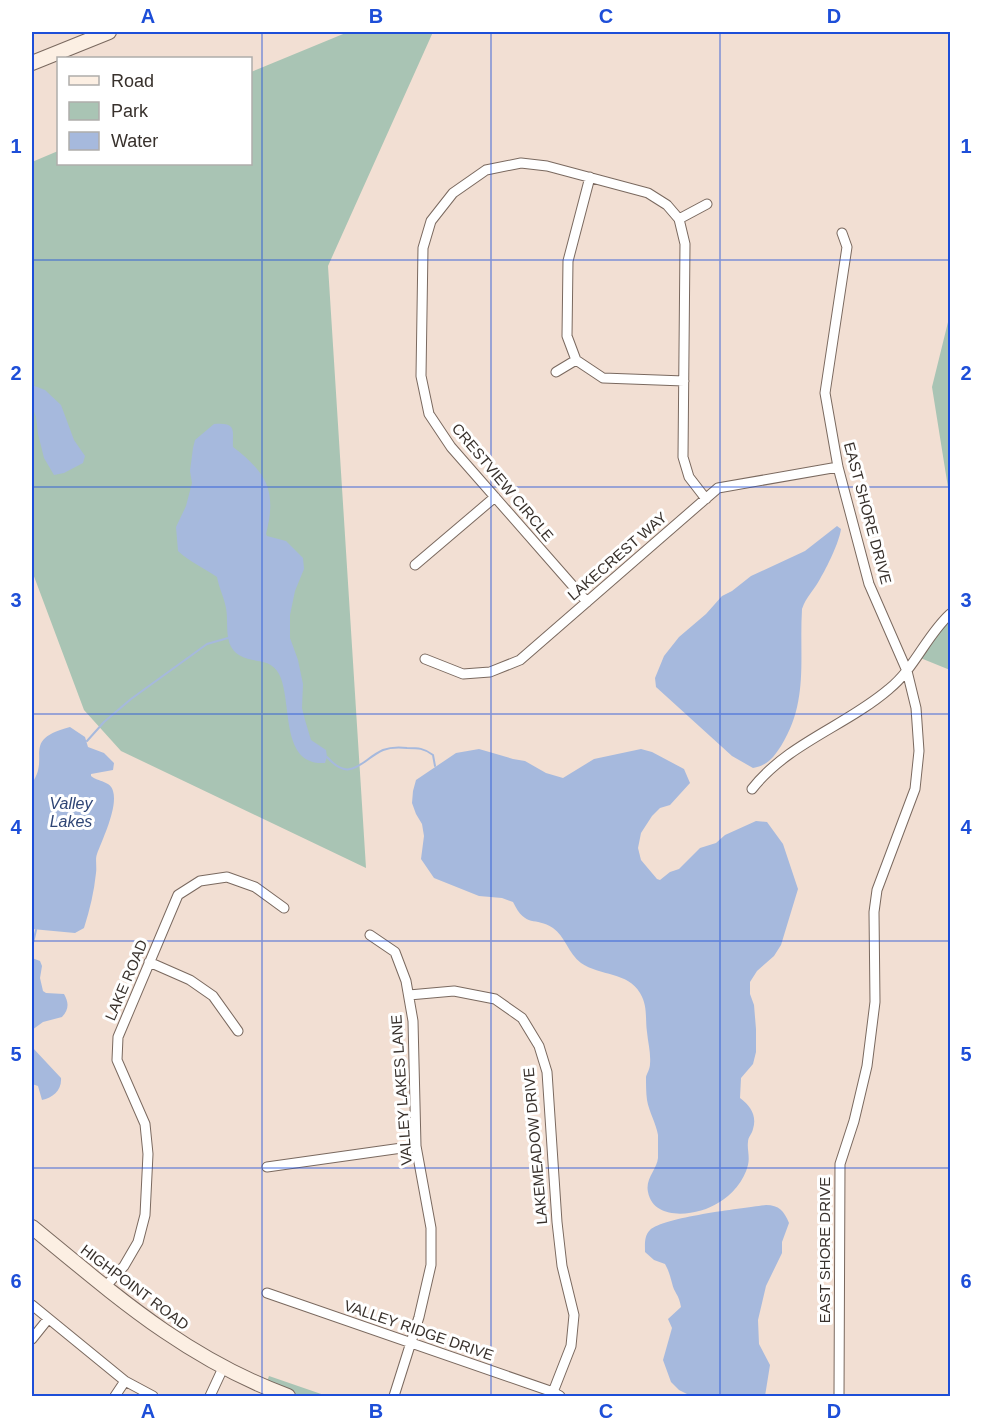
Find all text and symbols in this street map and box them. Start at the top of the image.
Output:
text: A [141,5,155,27]
text: B [369,5,383,27]
text: C [599,5,613,27]
text: D [827,5,841,27]
legend [57,57,252,165]
text: Road [111,71,154,91]
text: Park [111,101,149,121]
text: Water [111,131,158,151]
text: 1 [10,135,22,157]
text: 1 [960,135,972,157]
text: 2 [10,362,22,384]
text: 2 [960,362,972,384]
street label: CRESTVIEW CIRCLE [449,420,557,544]
street label: EAST SHORE DRIVE [841,440,895,586]
street label: LAKECREST WAY [564,508,670,604]
text: 3 [10,589,22,611]
text: 3 [960,589,972,611]
water label: Valley Lakes [50,795,93,830]
text: 4 [10,816,22,838]
text: 4 [960,816,972,838]
street label: LAKE ROAD [101,937,151,1023]
street label: VALLEY LAKES LANE [387,1014,415,1166]
text: 5 [10,1043,22,1065]
text: 5 [960,1043,972,1065]
street label: LAKEMEADOW DRIVE [520,1067,550,1225]
street label: EAST SHORE DRIVE [816,1177,833,1323]
street label: HIGHPOINT ROAD [78,1241,192,1333]
text: 6 [10,1270,22,1292]
text: 6 [960,1270,972,1292]
street label: VALLEY RIDGE DRIVE [342,1296,496,1364]
text: A [141,1400,155,1422]
text: B [369,1400,383,1422]
text: C [599,1400,613,1422]
text: D [827,1400,841,1422]

